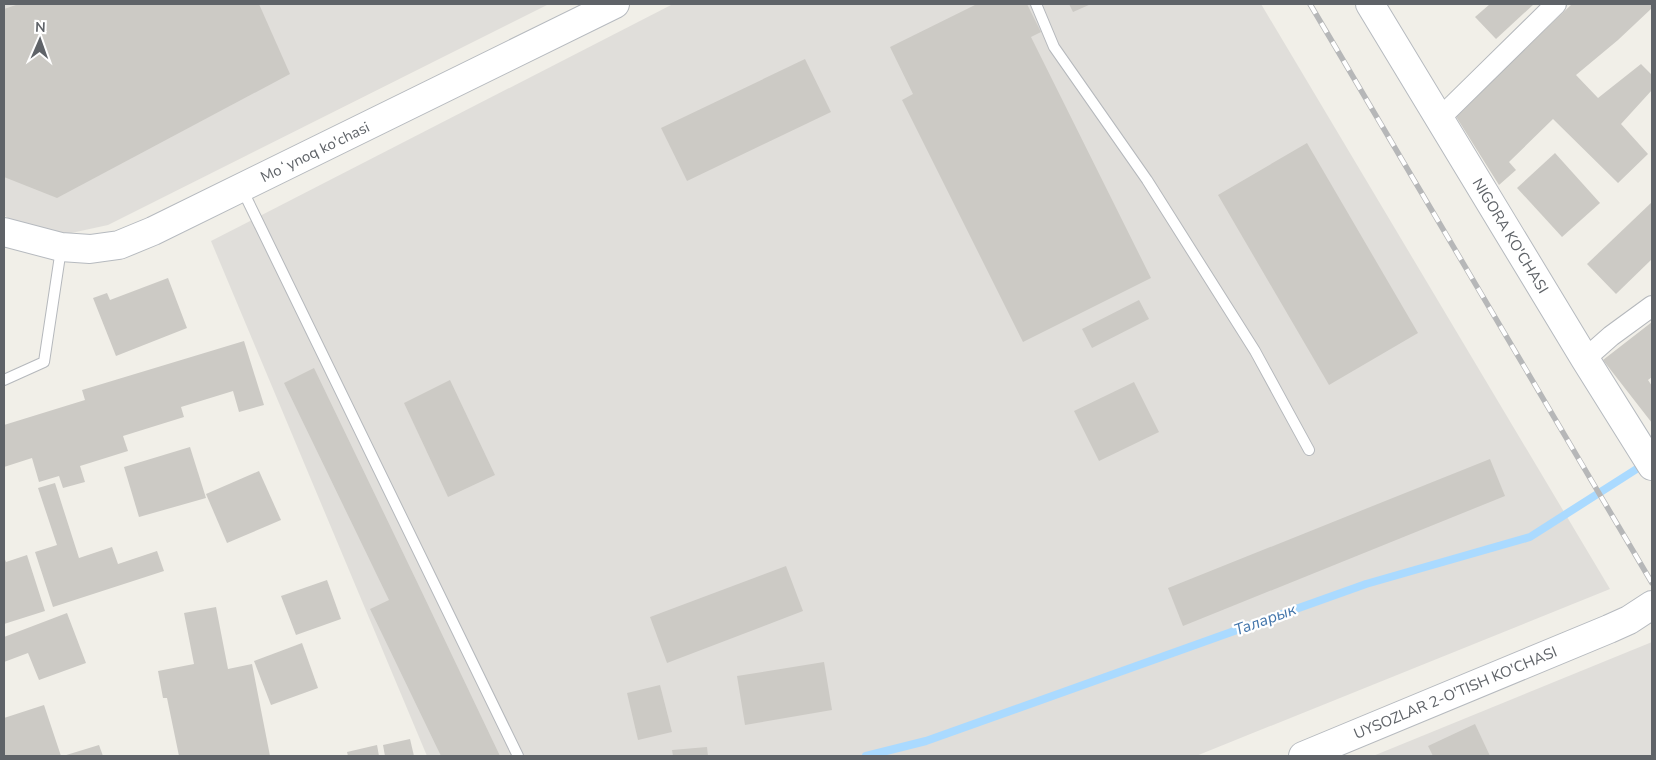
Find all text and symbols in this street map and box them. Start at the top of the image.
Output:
north arrow [15,15,65,65]
text: N [35,18,46,37]
street label: Moʻynoq ko'chasi [257,117,373,187]
street label: NIGORA KO'CHASI [1468,174,1553,297]
water label: Таларык [1231,598,1300,641]
street label: UYSOZLAR 2-O'TISH KO'CHASI [1351,642,1560,744]

